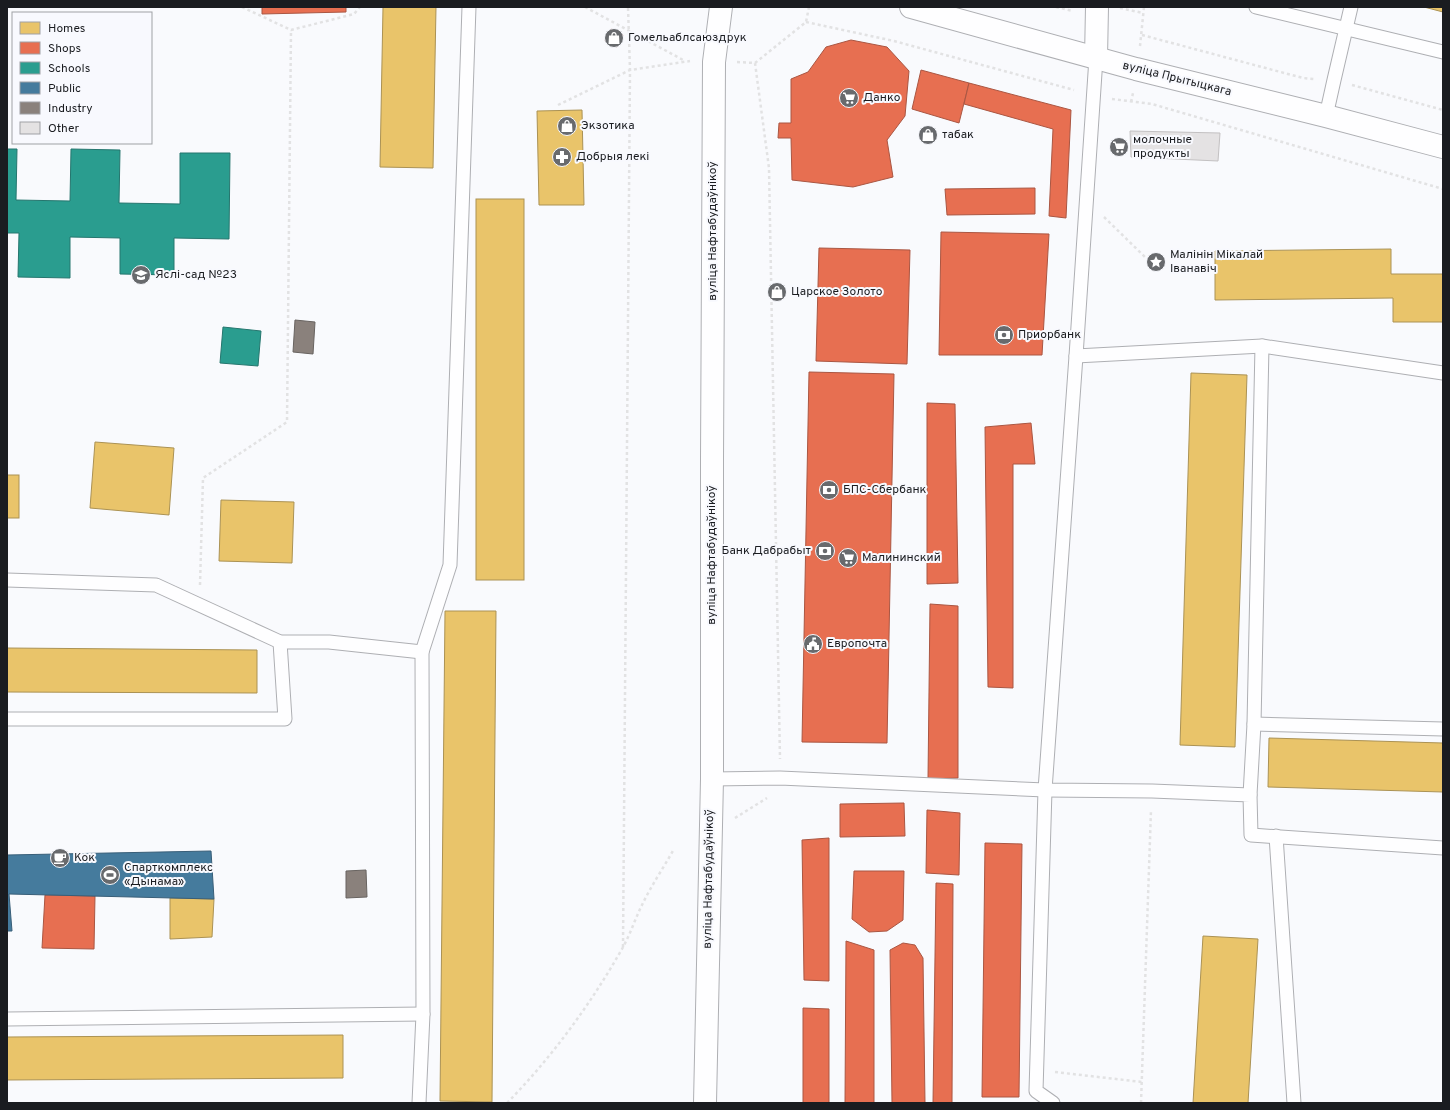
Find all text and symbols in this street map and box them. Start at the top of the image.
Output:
legend [12,12,152,144]
text: Homes [48,21,85,37]
shop icon: Гомельаблсаюздрук [603,27,625,49]
place label: Гомельаблсаюздрук [628,30,747,46]
text: Shops [48,41,81,57]
street label: вуліца Прытыцкага [1121,58,1233,100]
text: Schools [48,61,90,77]
text: Public [48,81,81,97]
supermarket icon: Данко [838,87,860,109]
place label: Данко [863,90,901,106]
text: Industry [48,101,93,117]
shop icon: Экзотика [556,115,578,137]
place label: Экзотика [581,118,634,134]
text: Other [48,121,80,137]
shop icon: табак [917,124,939,146]
place label: табак [942,127,974,143]
place label: молочные продукты [1133,132,1192,162]
supermarket icon: молочные продукты [1108,136,1130,158]
pharmacy icon: Добрыя лекі [551,146,573,168]
place label: Добрыя лекі [576,149,649,165]
street label: вуліца Нафтабудаўнікоў [705,161,721,301]
place label: Малінін Мікалай Іванавіч [1170,247,1263,277]
place icon: Малінін Мікалай Іванавіч [1145,251,1167,273]
school or university icon: Яслі-сад №23 [130,264,152,286]
place label: Яслі-сад №23 [155,267,237,283]
shop icon: Царское Золото [766,281,788,303]
place label: Царское Золото [791,284,883,300]
bank icon: Приорбанк [993,324,1015,346]
place label: Приорбанк [1018,327,1081,343]
bank icon: БПС-Сбербанк [818,479,840,501]
place label: БПС-Сбербанк [843,482,927,498]
street label: вуліца Нафтабудаўнікоў [704,485,720,625]
bank icon: Банк Дабрабыт [814,540,836,562]
place label: Банк Дабрабыт [721,543,812,559]
supermarket icon: Малининский [837,547,859,569]
place label: Малининский [862,550,941,566]
public building icon: Европочта [802,633,824,655]
place label: Европочта [827,636,887,652]
street label: вуліца Нафтабудаўнікоў [700,809,718,949]
cafe icon: Кок [49,847,71,869]
place label: Кок [74,850,95,866]
place label: Спарткомплекс «Дынама» [124,860,213,890]
sports icon: Спарткомплекс «Дынама» [99,864,121,886]

